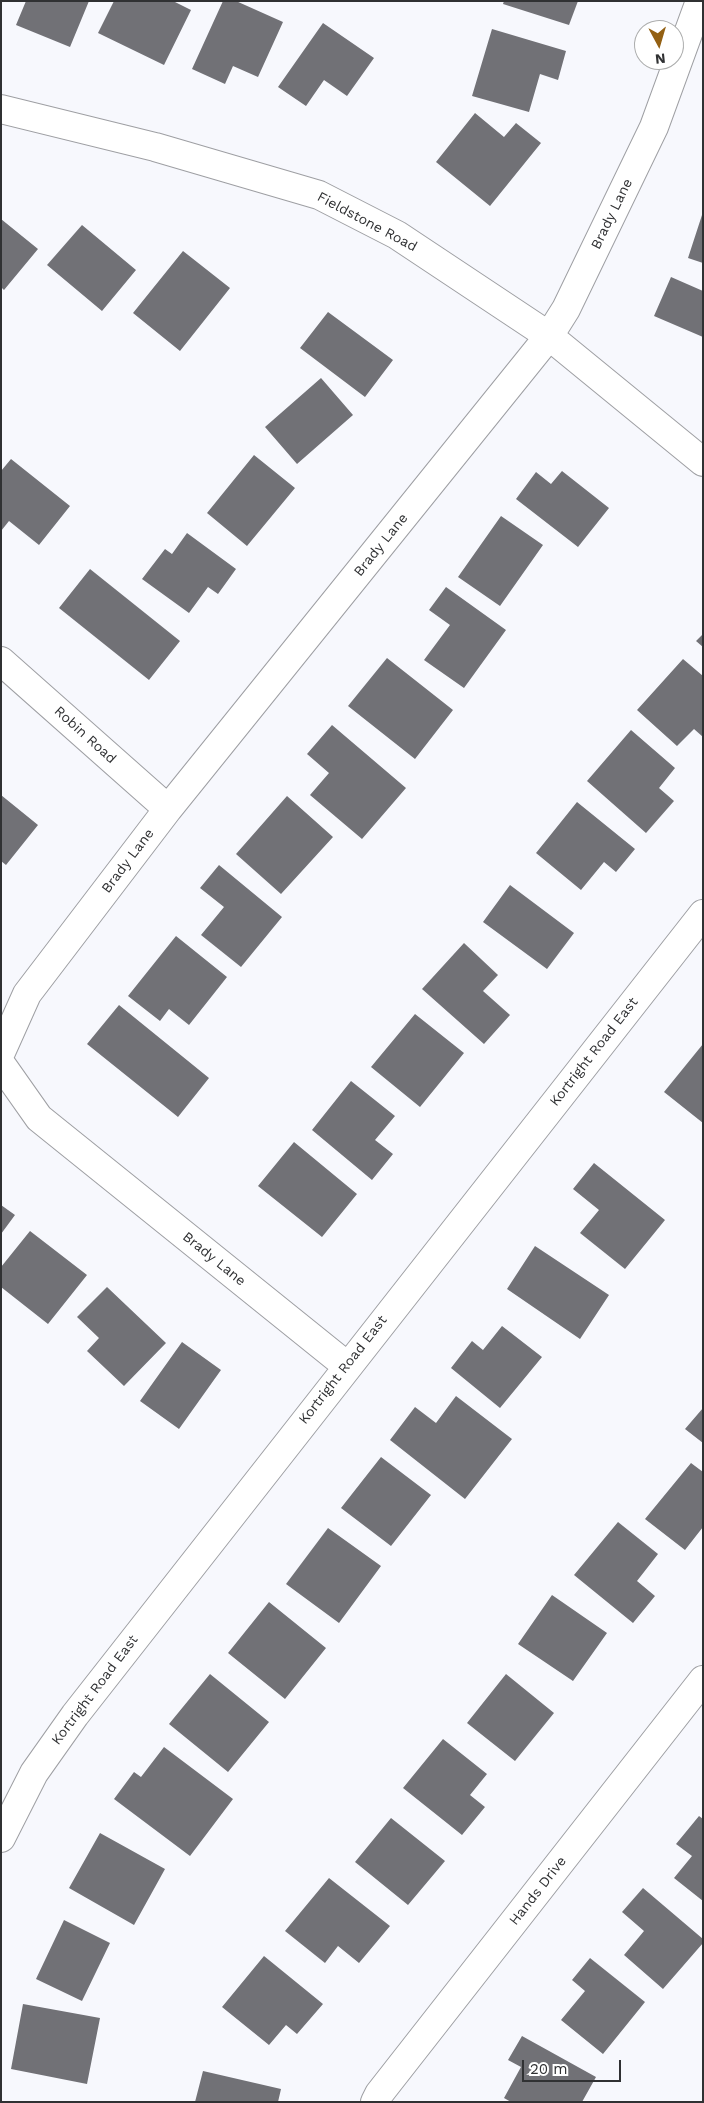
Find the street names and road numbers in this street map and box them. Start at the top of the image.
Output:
street label: Brady Lane [588,176,636,252]
street label: Fieldstone Road [314,189,420,255]
street label: Brady Lane [350,510,412,580]
street label: Robin Road [51,703,119,767]
street label: Brady Lane [98,825,158,897]
street label: Kortright Road East [546,994,642,1110]
street label: Brady Lane [179,1228,249,1290]
street label: Kortright Road East [295,1312,391,1428]
street label: Kortright Road East [48,1632,142,1748]
street label: Hands Drive [506,1853,570,1929]

